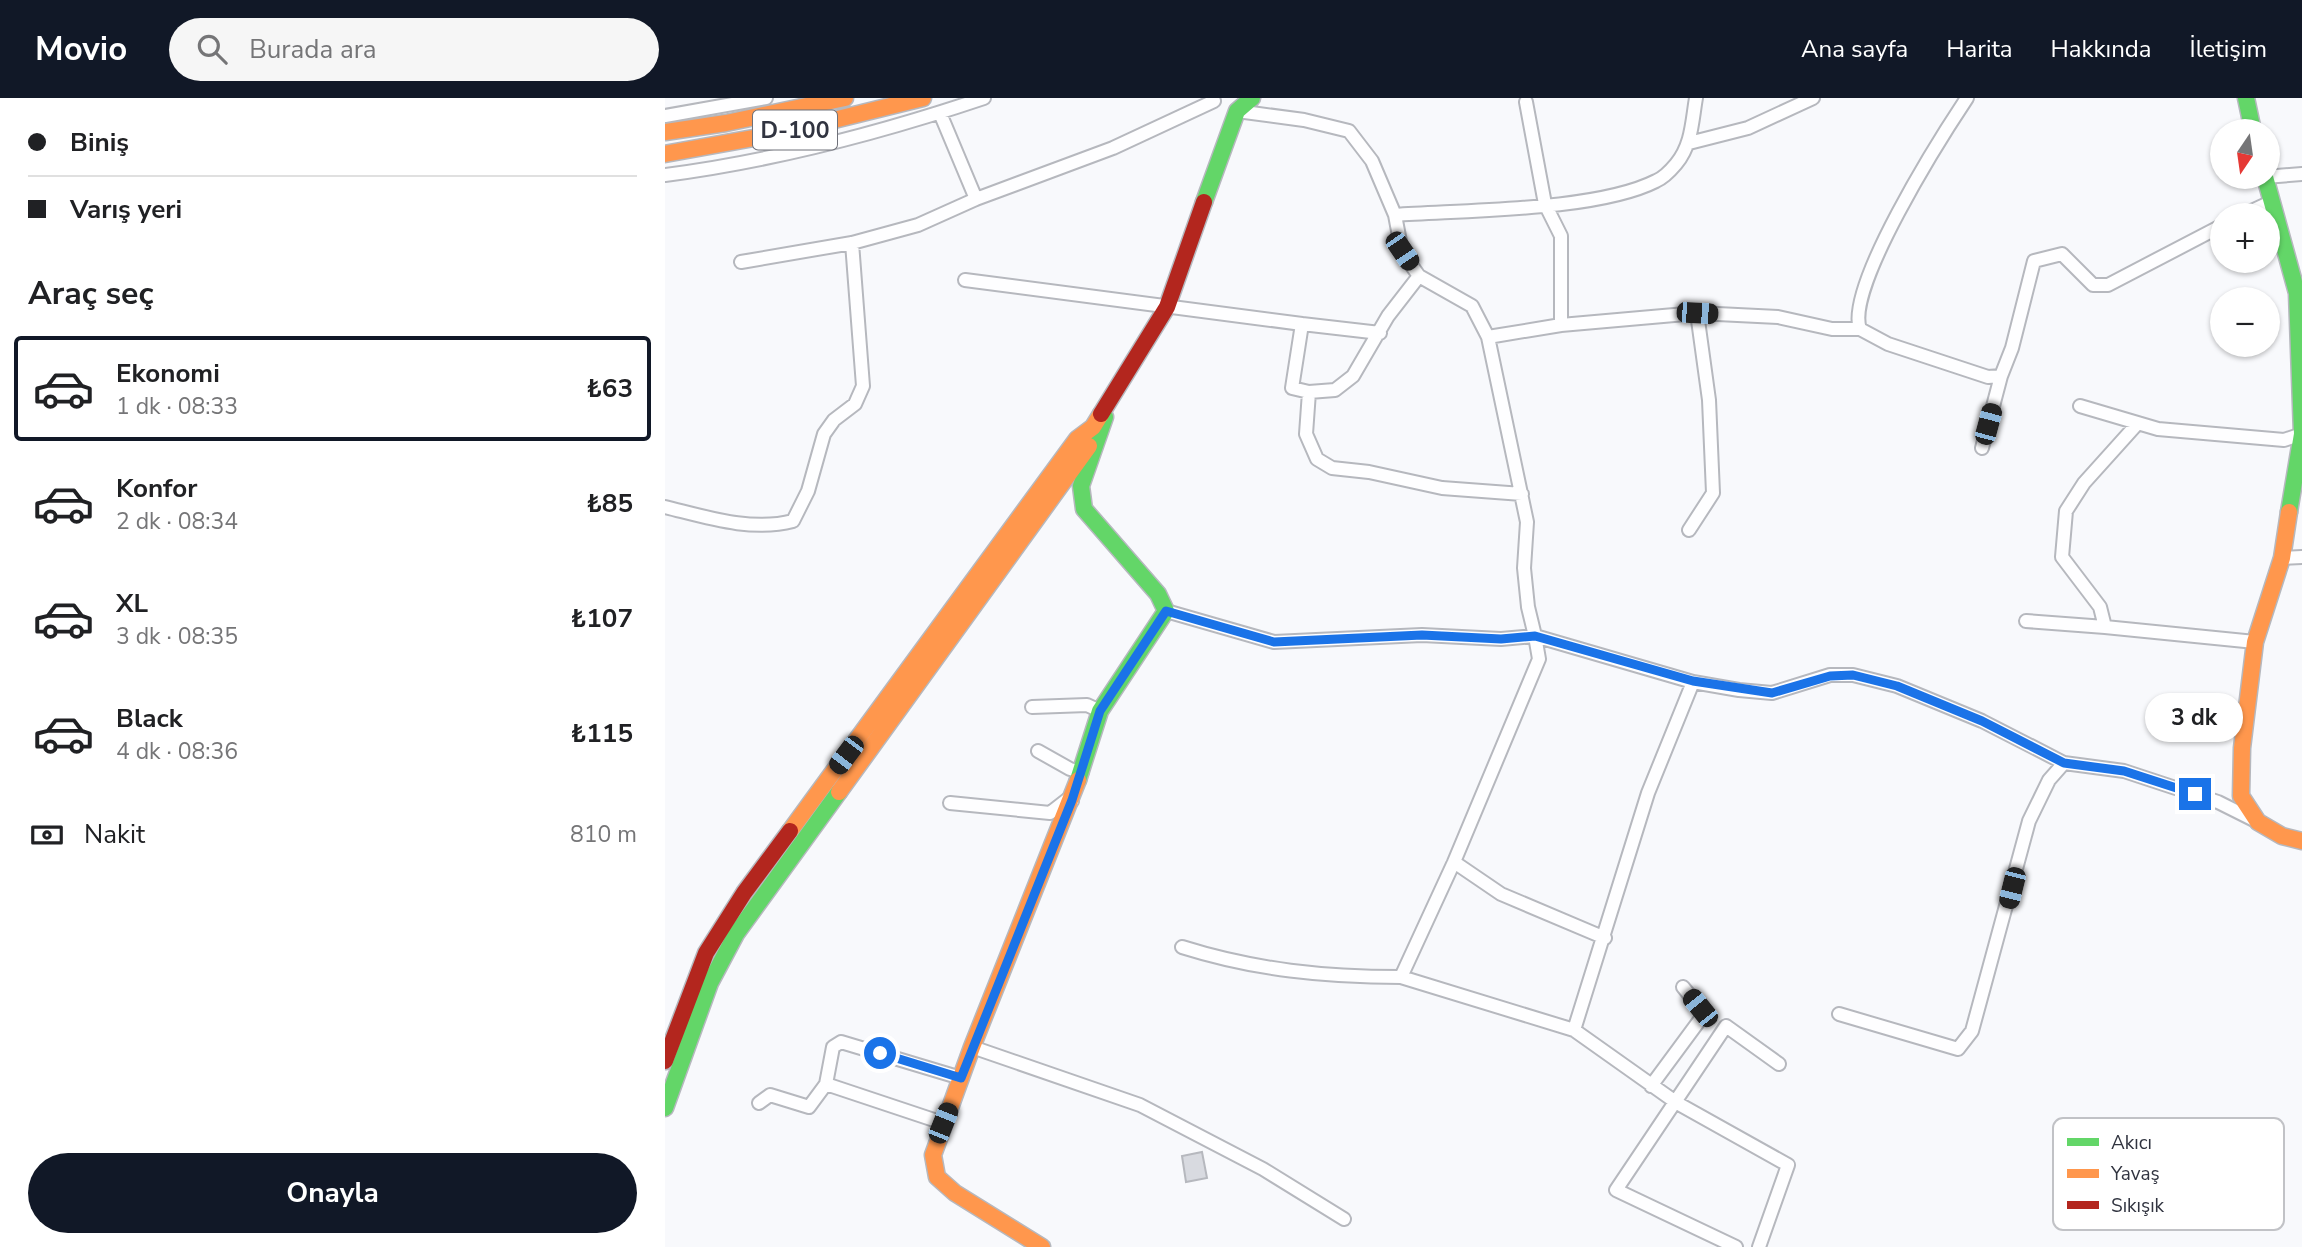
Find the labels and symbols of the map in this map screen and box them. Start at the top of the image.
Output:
road number: D-100 [753,110,837,150]
north arrow [2210,119,2280,189]
car [1382,228,1423,274]
car [1676,301,1719,325]
car [1973,401,2004,447]
callout: 3 dk [2146,692,2244,742]
car [825,732,868,778]
route end [2179,778,2211,810]
car [1997,865,2028,911]
car [1679,985,1722,1031]
route start [864,1037,896,1069]
car [926,1100,961,1146]
legend [2053,1118,2284,1230]
text: Akıcı [2111,1130,2152,1156]
text: Yavaş [2110,1161,2160,1187]
text: Sıkışık [2111,1193,2165,1219]

